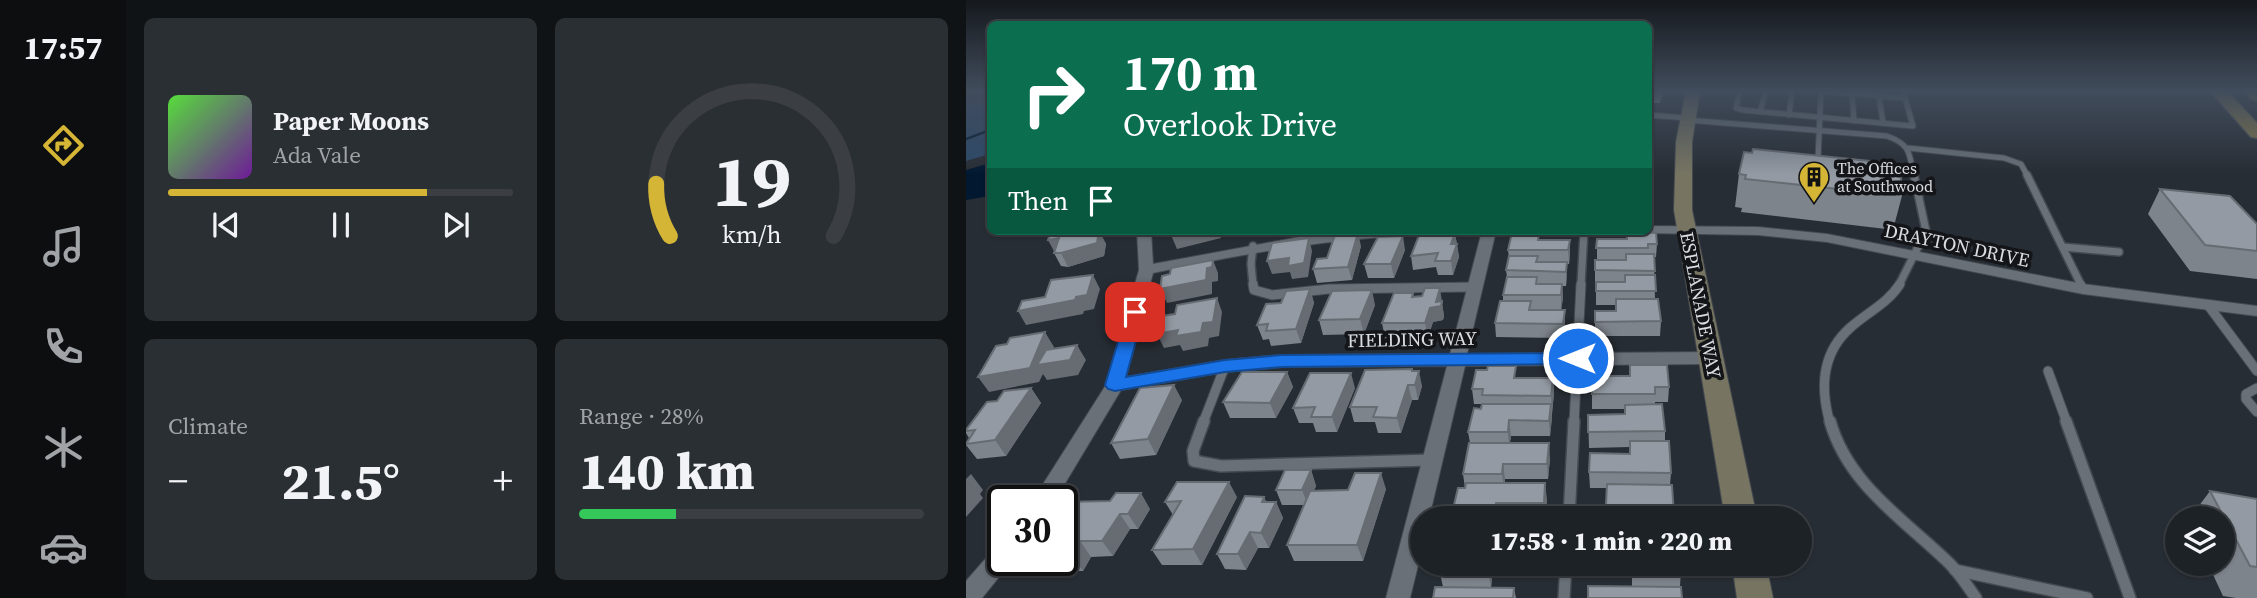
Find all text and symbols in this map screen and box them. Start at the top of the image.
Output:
text: 17:57 [24,26,102,70]
text: 170 m [1123,39,1258,106]
icon: right [1008,49,1099,140]
text: Paper Moons [273,103,429,139]
text: Overlook Drive [1123,103,1337,147]
icon: directions [39,121,88,170]
text: 19 [712,131,791,230]
text: Ada Vale [273,139,361,171]
place label: The Offices at Southwood [1837,157,1933,197]
building icon: The Offices at Southwood [1797,160,1831,204]
icon: arrive [1082,182,1120,220]
text: Then [1008,183,1068,219]
icon: previous [207,206,245,244]
icon: pause [322,206,360,244]
icon: next [437,206,475,244]
text: km/h [722,217,781,251]
street label: DRAYTON DRIVE [1882,217,2032,273]
icon: music [39,222,88,271]
street label: ESPLANADE WAY [1674,230,1728,380]
pin [1105,282,1165,342]
icon: arrive [1116,293,1154,331]
position arrow [1541,321,1615,395]
icon: phone [39,322,88,371]
street label: FIELDING WAY [1347,325,1477,353]
text: Range · 28% [579,400,704,432]
text: Climate [168,410,248,442]
icon: climate [39,423,88,472]
text: 140 km [579,435,755,506]
text: 21.5° [281,445,400,516]
text: − [168,455,188,507]
text: + [493,455,513,507]
speed limit sign: 30 [987,485,1078,576]
map controls [2165,506,2235,576]
button: layers [2165,506,2235,576]
icon: car [39,523,88,572]
text: 17:58 · 1 min · 220 m [1490,523,1732,559]

